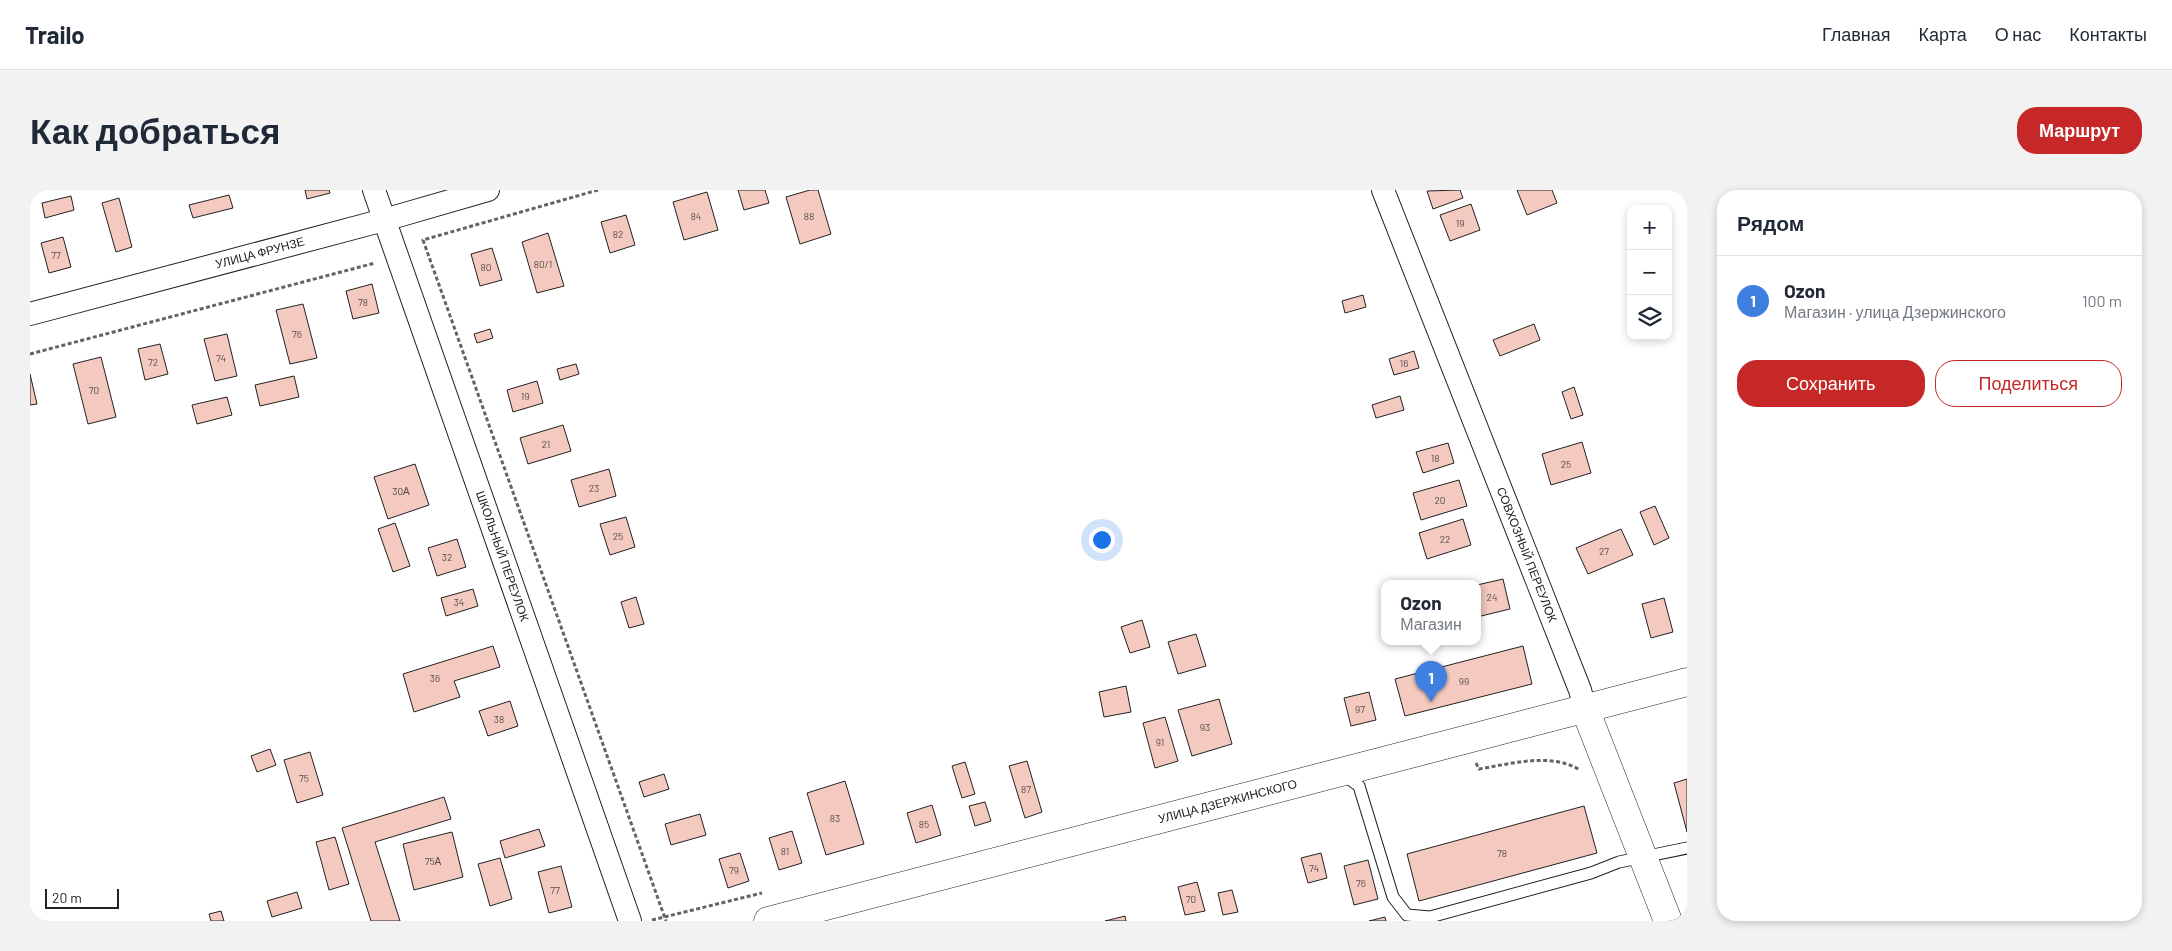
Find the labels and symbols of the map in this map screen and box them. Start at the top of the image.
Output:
house number: 84 [691,210,701,222]
house number: 88 [804,210,814,222]
house number: 19 [1456,217,1464,229]
house number: 82 [613,228,623,240]
street label: УЛИЦА ФРУНЗЕ [214,233,306,270]
house number: 77 [51,249,61,261]
house number: 80/1 [534,258,552,270]
house number: 80 [481,261,491,273]
house number: 78 [358,296,368,308]
house number: 76 [292,328,302,340]
house number: 74 [216,352,226,364]
house number: 72 [148,356,158,368]
house number: 16 [1400,357,1408,369]
house number: 70 [89,384,99,396]
house number: 19 [521,390,529,402]
house number: 21 [542,438,550,450]
house number: 18 [1431,452,1439,464]
house number: 25 [1561,458,1571,470]
house number: 23 [589,482,599,494]
house number: 30А [392,485,410,497]
street label: СОВХОЗНЫЙ ПЕРЕУЛОК [1495,485,1561,624]
street label: ШКОЛЬНЫЙ ПЕРЕУЛОК [474,489,532,623]
house number: 20 [1434,494,1446,506]
your location [1089,527,1115,553]
house number: 25 [613,530,623,542]
house number: 22 [1440,533,1450,545]
house number: 27 [1599,545,1609,557]
house number: 32 [442,551,452,563]
house number: 24 [1487,591,1497,603]
house number: 34 [454,596,464,608]
pin: 1 [1415,661,1447,702]
house number: 36 [430,672,440,684]
house number: 99 [1459,675,1469,687]
house number: 97 [1355,703,1365,715]
house number: 38 [494,713,504,725]
house number: 93 [1200,721,1210,733]
house number: 91 [1156,736,1164,748]
house number: 75 [299,772,309,784]
street label: УЛИЦА ДЗЕРЖИНСКОГО [1157,776,1298,825]
house number: 87 [1021,783,1031,795]
house number: 83 [830,812,840,824]
house number: 85 [919,818,929,830]
house number: 81 [781,845,789,857]
house number: 78 [1497,847,1507,859]
house number: 75А [425,855,442,867]
house number: 74 [1309,862,1319,874]
house number: 79 [729,864,739,876]
house number: 76 [1356,877,1366,889]
house number: 77 [550,884,560,896]
scale bar [45,886,119,909]
house number: 70 [1186,893,1196,905]

